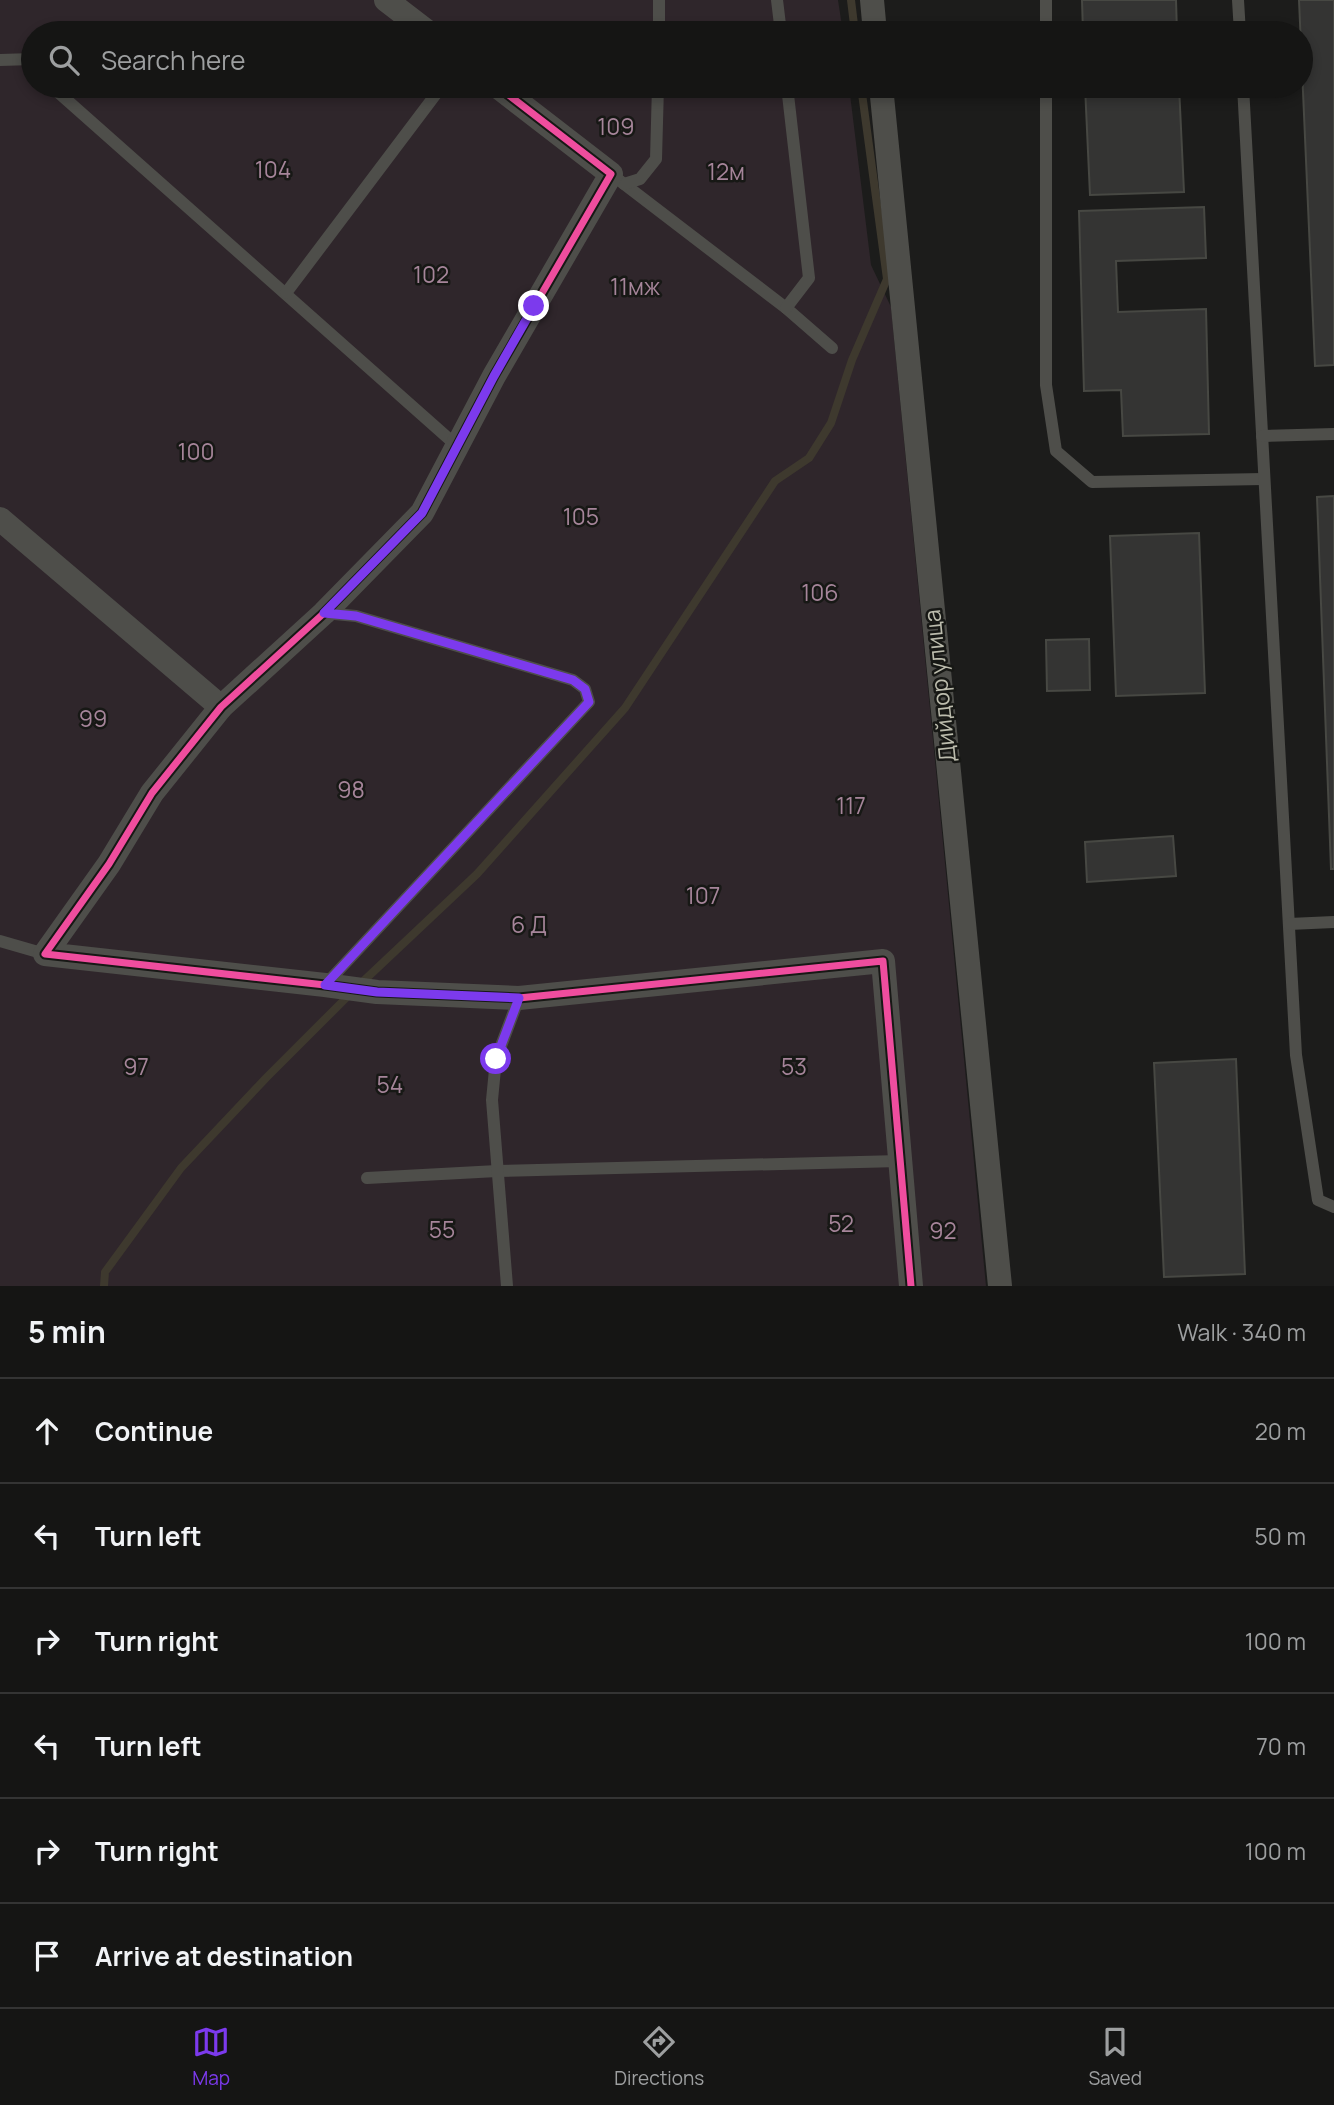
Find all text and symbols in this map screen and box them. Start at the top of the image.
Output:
search box [21,21,1313,98]
icon: search [45,41,83,79]
text: Search here [101,42,246,78]
park label: 109 [597,110,635,142]
park label: 104 [255,153,291,185]
park label: 12м [707,155,745,187]
park label: 102 [413,258,449,290]
park label: 11мж [610,270,660,302]
route end [518,290,549,321]
park label: 100 [177,435,215,467]
park label: 105 [563,500,599,532]
park label: 106 [801,576,839,608]
street label: Дийдор улица [915,608,963,764]
park label: 99 [79,702,107,734]
park label: 98 [337,773,365,805]
park label: 117 [836,789,866,821]
park label: 107 [686,879,720,911]
park label: 6 Д [511,908,547,940]
route start [480,1043,511,1074]
park label: 97 [123,1050,149,1082]
park label: 53 [781,1050,807,1082]
park label: 54 [377,1068,403,1100]
park label: 52 [828,1207,854,1239]
park label: 55 [429,1213,455,1245]
park label: 92 [929,1214,957,1246]
text: 5 min [28,1311,106,1352]
text: Walk · 340 m [1177,1316,1306,1348]
icon: ahead [28,1412,66,1450]
text: Continue [95,1413,213,1449]
text: 20 m [1255,1415,1306,1447]
icon: left [28,1517,66,1555]
text: Turn left [95,1518,202,1554]
text: 50 m [1255,1520,1306,1552]
icon: right [28,1622,66,1660]
text: Turn right [95,1623,219,1659]
text: 100 m [1245,1625,1306,1657]
icon: left [28,1727,66,1765]
text: Turn left [95,1728,202,1764]
text: 70 m [1256,1730,1306,1762]
icon: right [28,1832,66,1870]
text: Turn right [95,1833,219,1869]
text: 100 m [1245,1835,1306,1867]
icon: arrive [28,1937,66,1975]
text: Arrive at destination [95,1938,353,1974]
tab: Map [192,2023,230,2091]
tab: Directions [614,2023,704,2091]
tab: Saved [1088,2023,1142,2091]

